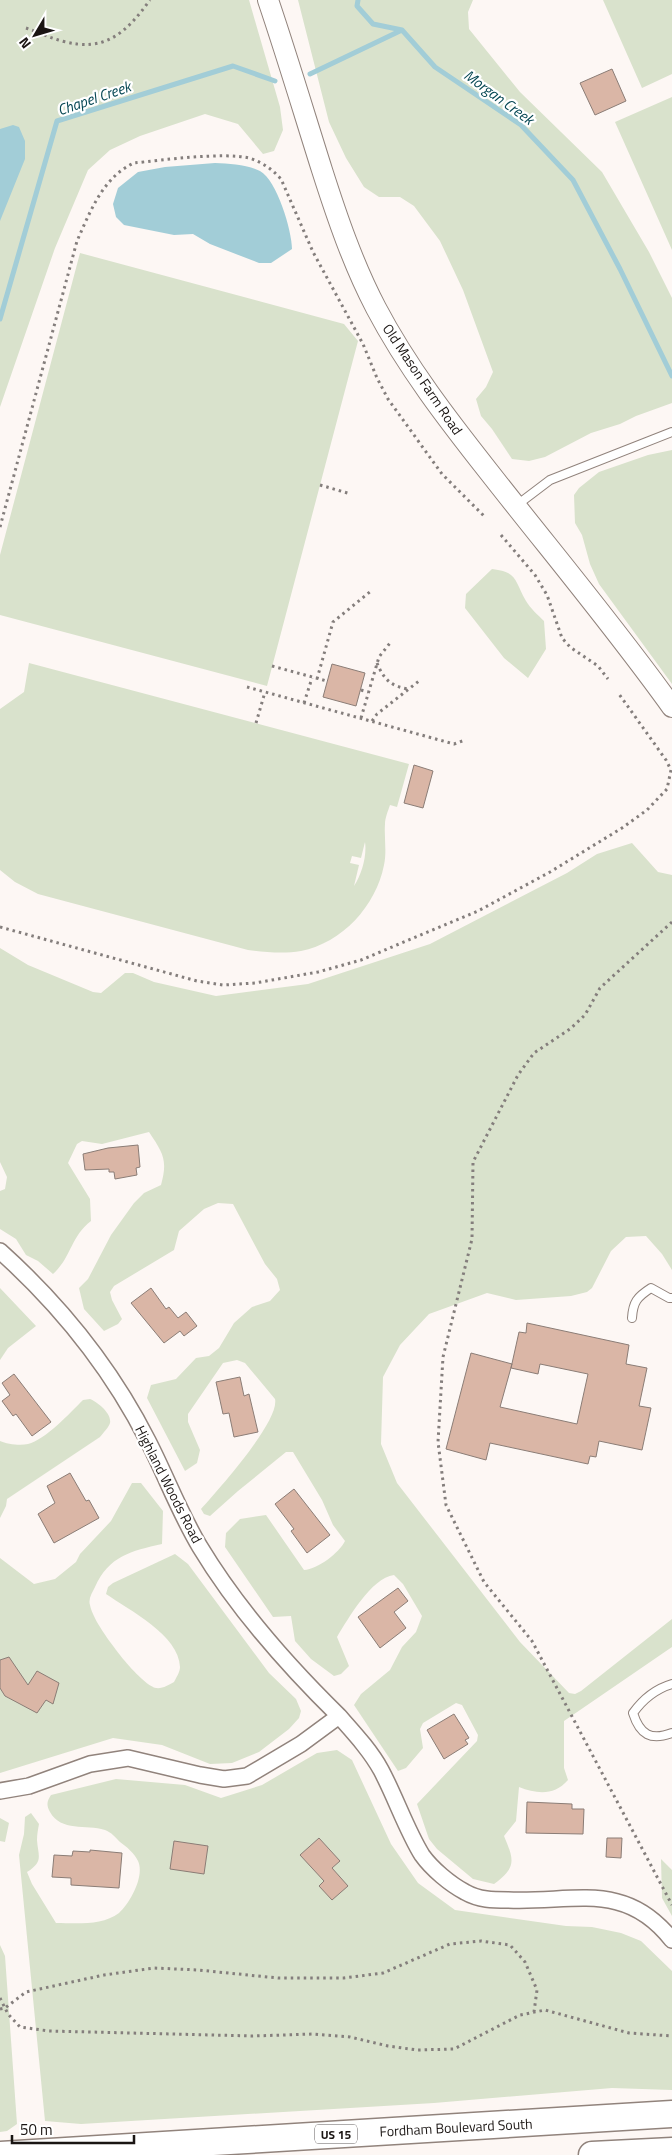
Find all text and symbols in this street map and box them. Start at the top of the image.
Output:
north arrow [10,10,60,60]
text: N [13,33,36,54]
water label: Morgan Creek [459,64,541,132]
water label: Chapel Creek [54,74,136,121]
street label: Old Mason Farm Road [378,319,468,439]
street label: Highland Woods Road [130,1421,208,1547]
scale bar [12,2112,135,2144]
street label: Fordham Boulevard South [379,2113,533,2141]
text: 50 m [20,2118,53,2141]
road number: US 15 [315,2124,357,2144]

